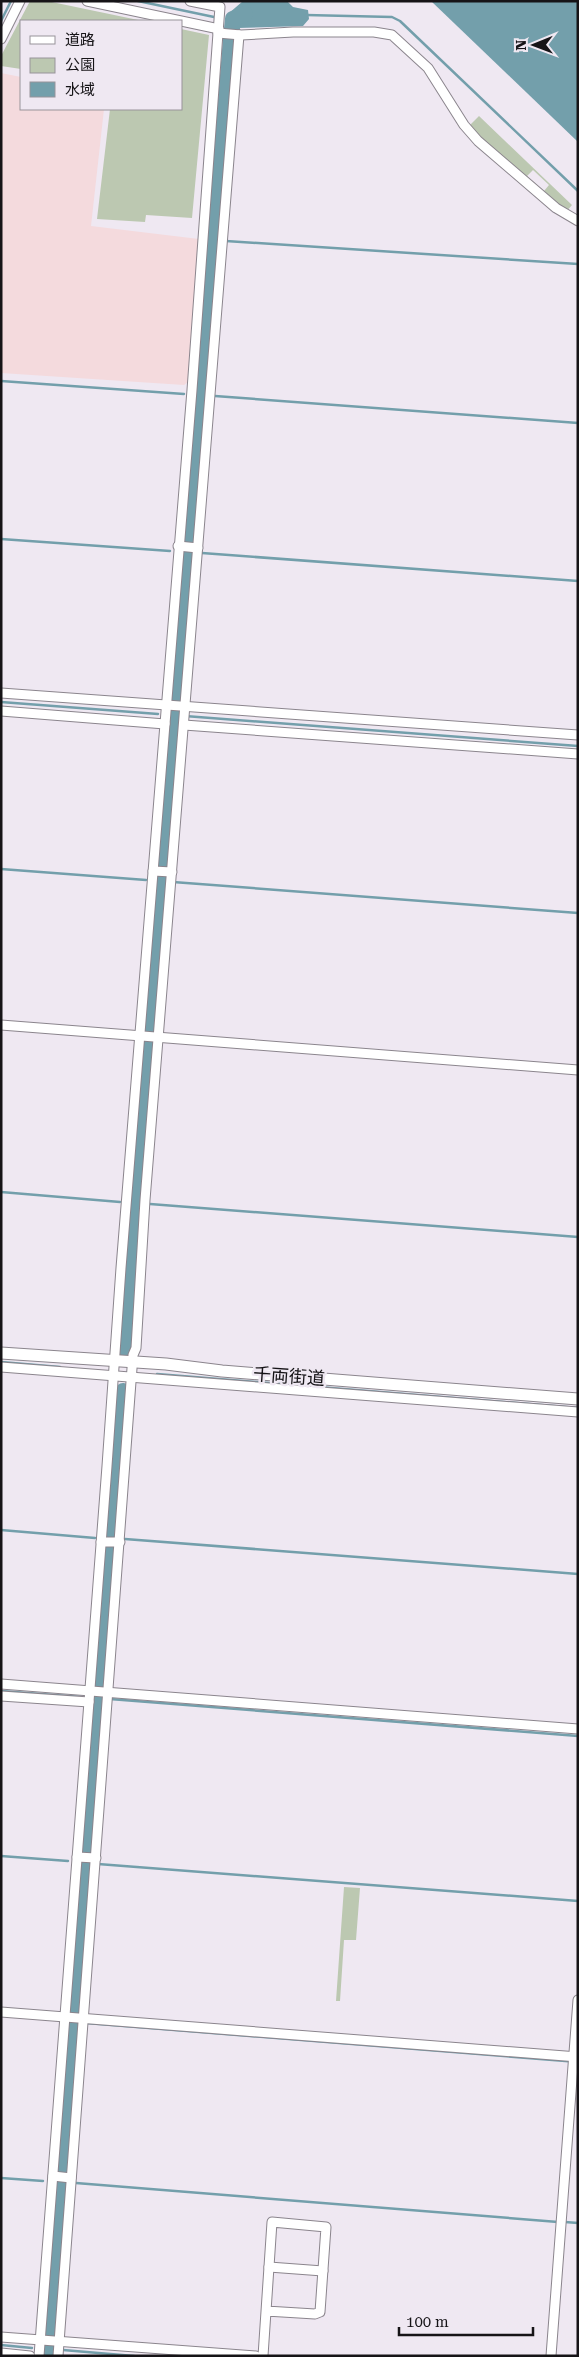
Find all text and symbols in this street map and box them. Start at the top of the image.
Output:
legend [20,20,182,110]
north arrow [509,20,559,70]
text: 道路 [65,31,95,49]
text: N [513,39,529,51]
text: 公園 [65,56,95,74]
text: 水域 [65,81,95,99]
street label: 千両街道 [252,1363,326,1389]
scale bar [399,2304,533,2336]
text: 100 m [406,2313,449,2331]

